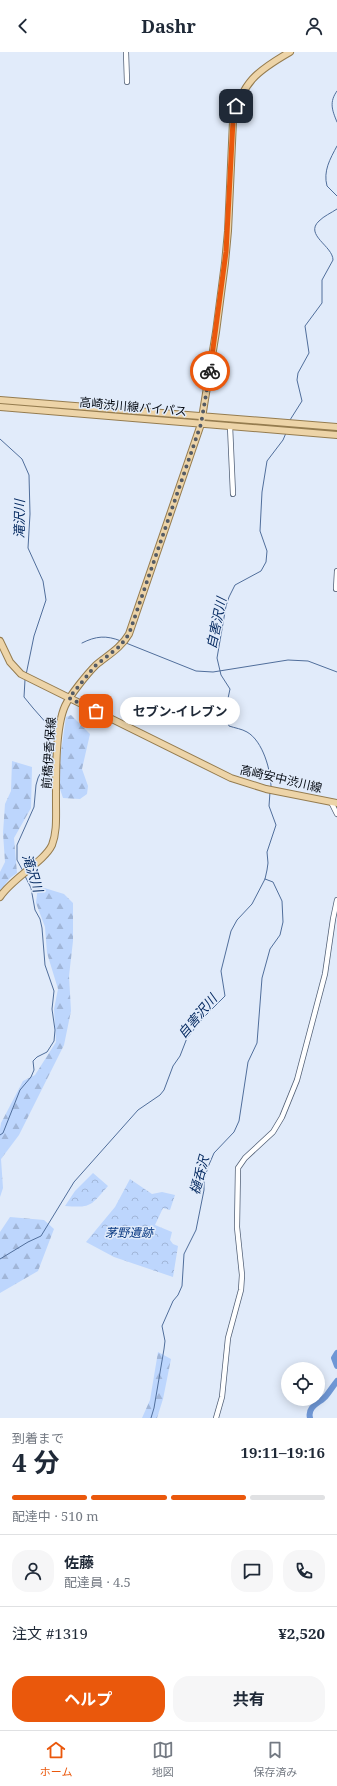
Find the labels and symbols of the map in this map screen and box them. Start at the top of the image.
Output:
pin [219,89,253,123]
courier [190,351,230,391]
street label: 高崎渋川線バイパス [79,393,187,420]
water label: 滝沢川 [10,497,28,539]
water label: 自害沢川 [202,594,231,650]
pin [79,694,113,728]
callout: セブン-イレブン [120,697,240,725]
street label: 前橋伊香保線 [38,716,59,789]
street label: 高崎安中渋川線 [238,761,324,796]
water label: 滝沢川 [18,852,48,896]
water label: 自害沢川 [173,989,222,1042]
water label: 樋呑沢 [185,1152,213,1196]
park label: 茅野遺跡 [105,1224,155,1241]

